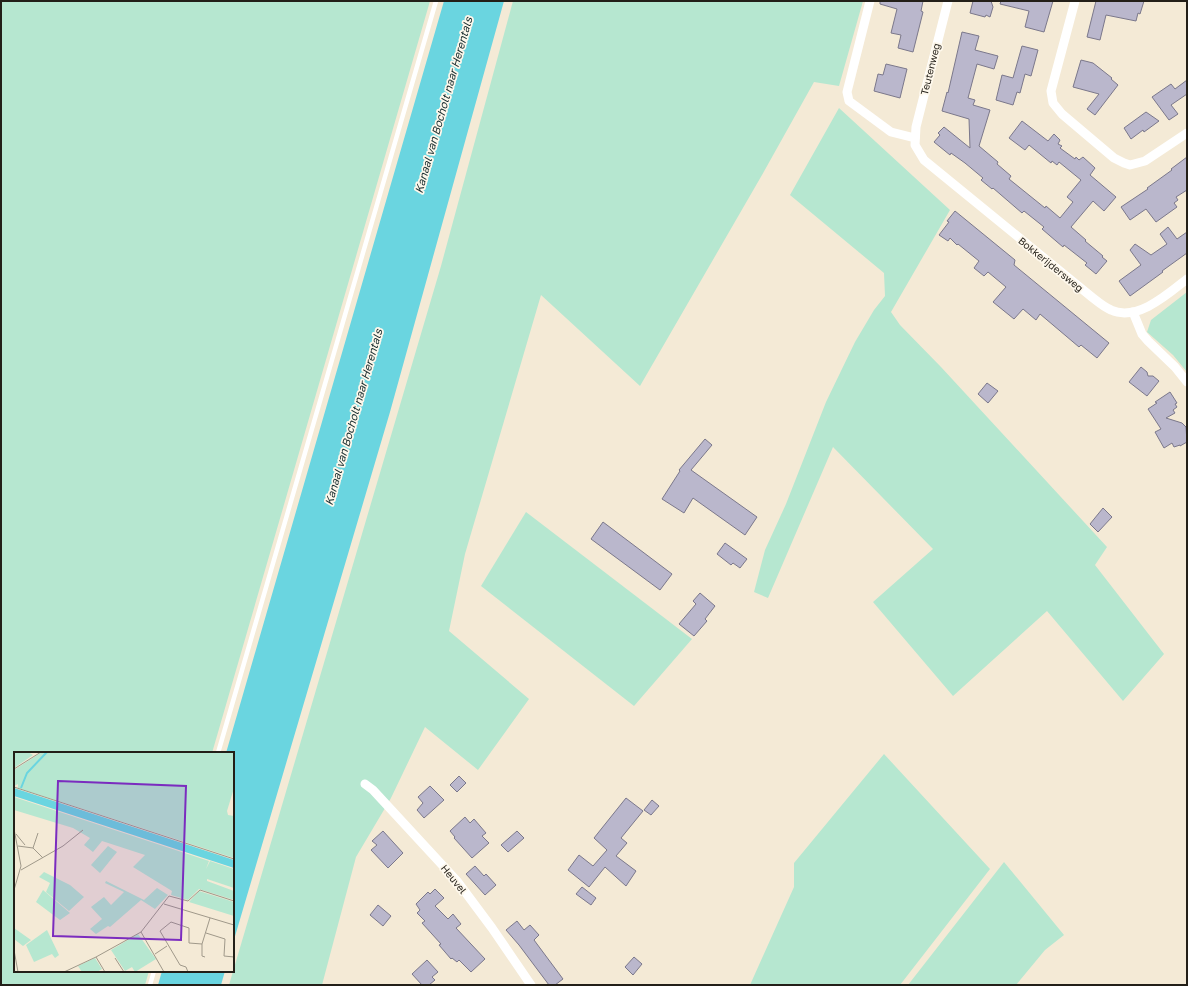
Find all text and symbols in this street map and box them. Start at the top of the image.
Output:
water label: Kanaal van Bocholt naar Herentals [412,14,475,195]
street label: Teutenweg [918,42,942,96]
street label: Bokkerijdersweg [1016,234,1086,294]
water label: Kanaal van Bocholt naar Herentals [322,326,385,507]
inset map [14,752,234,972]
street label: Heuvel [439,862,469,896]

